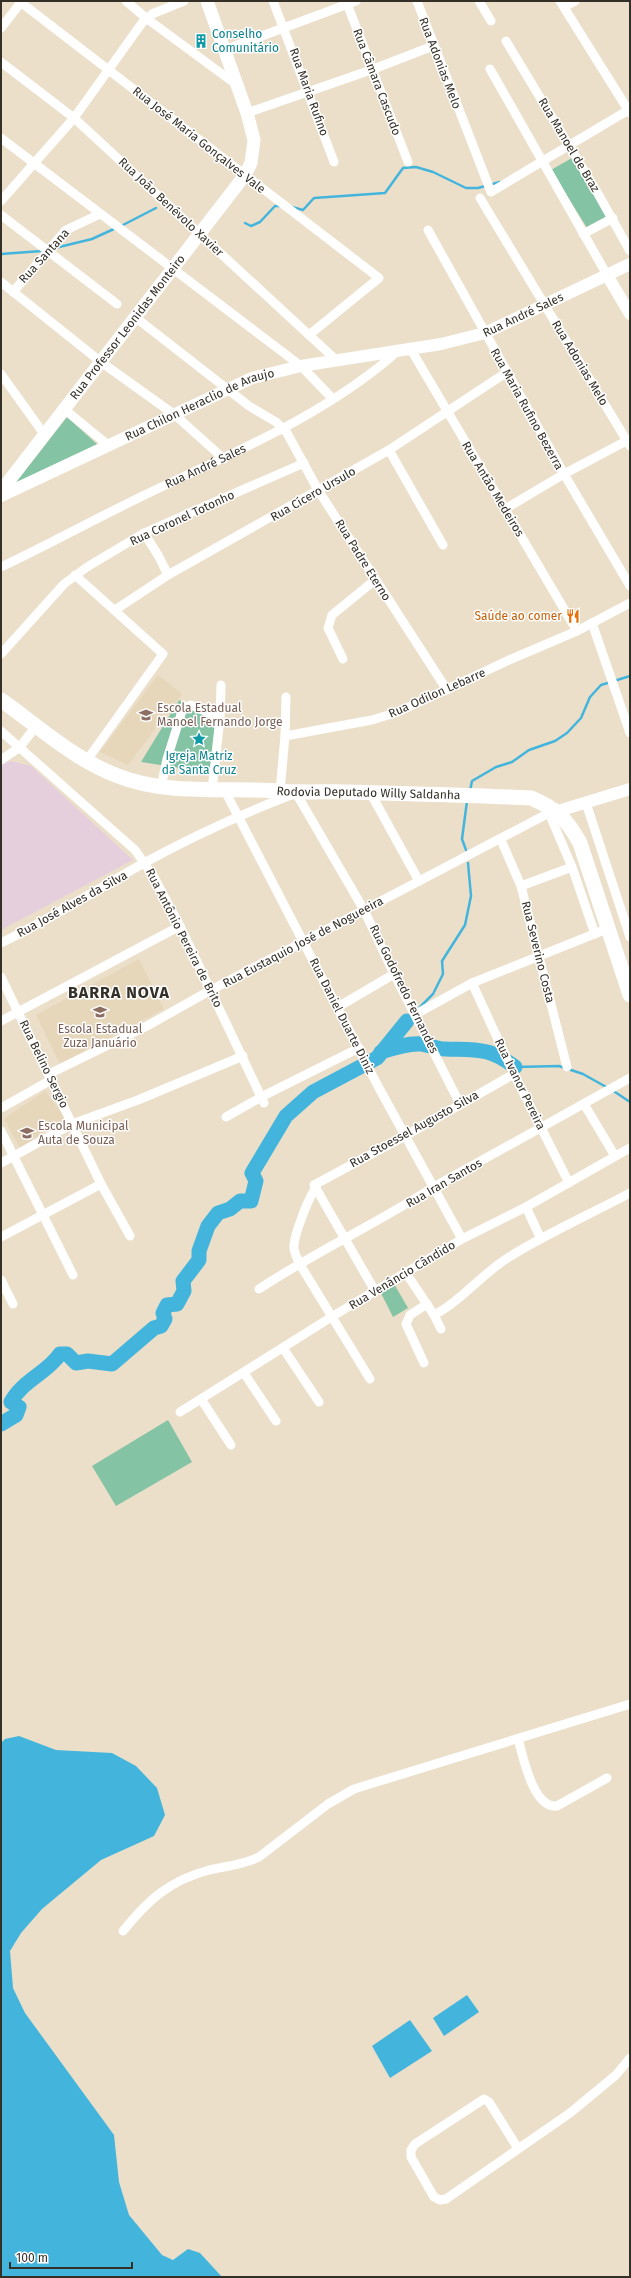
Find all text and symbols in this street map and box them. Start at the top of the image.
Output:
street label: Rua Adonias Melo [416,15,464,111]
place label: Conselho Comunitário [212,27,279,55]
street label: Rua Câmara Cascudo [350,27,404,137]
building icon: Conselho Comunitário [193,33,209,49]
street label: Rua Maria Rufino [287,46,331,138]
street label: Rua José Maria Gonçalves Vale [130,84,268,196]
street label: Rua Manoel de Braz [535,95,603,195]
street label: Rua João Benévolo Xavier [116,155,227,260]
street label: Rua Santana [16,226,72,286]
street label: Rua Professor Leonidas Monteiro [67,252,188,402]
street label: Rua André Sales [480,290,566,340]
street label: Rua Adonias Melo [549,318,611,408]
street label: Rua Maria Rufino Bezerra [488,346,566,472]
street label: Rua Chilon Heraclio de Araujo [123,366,276,444]
street label: Rua Antão Medeiros [459,439,527,540]
street label: Rua André Sales [163,441,249,491]
street label: Rua Cícero Ursulo [268,464,358,524]
street label: Rua Coronel Totonho [127,488,237,548]
street label: Rua Padre Eterno [332,517,394,603]
restaurant icon: Saúde ao comer [565,608,581,624]
place label: Saúde ao comer [474,609,562,623]
street label: Rua Odilon Lebarre [386,665,488,721]
place label: Escola Estadual Manoel Fernando Jorge [157,701,282,729]
school or university icon: Escola Estadual Manoel Fernando Jorge [138,707,154,723]
place icon: Igreja Matriz da Santa Cruz [191,731,207,747]
place label: Igreja Matriz da Santa Cruz [162,749,236,777]
street label: Rodovia Deputado Willy Saldanha [276,784,461,802]
street label: Rua Antônio Pereira de Brito [143,866,225,1010]
street label: Rua José Alves da Silva [14,868,130,940]
street label: Rua Eustaquio José de Nogueeira [220,894,386,990]
street label: Rua Severino Costa [519,900,557,1004]
street label: Rua Godofredo Fernandes [367,922,441,1056]
street label: Rua Daniel Duarte Diniz [307,956,377,1076]
district label: BARRA NOVA [68,983,170,1002]
school or university icon: Escola Estadual Zuza Januário [92,1004,108,1020]
street label: Rua Belino Sergio [17,1018,71,1110]
place label: Escola Estadual Zuza Januário [58,1022,143,1050]
street label: Rua Ivanor Pereira [492,1036,548,1132]
street label: Rua Stoessel Augusto Silva [347,1088,481,1170]
place label: Escola Municipal Auta de Souza [38,1119,129,1147]
school or university icon: Escola Municipal Auta de Souza [19,1125,35,1141]
street label: Rua Iran Santos [404,1155,485,1210]
street label: Rua Venâncio Cândido [346,1238,458,1312]
scale bar [10,2244,132,2270]
text: 100 m [16,2251,48,2265]

